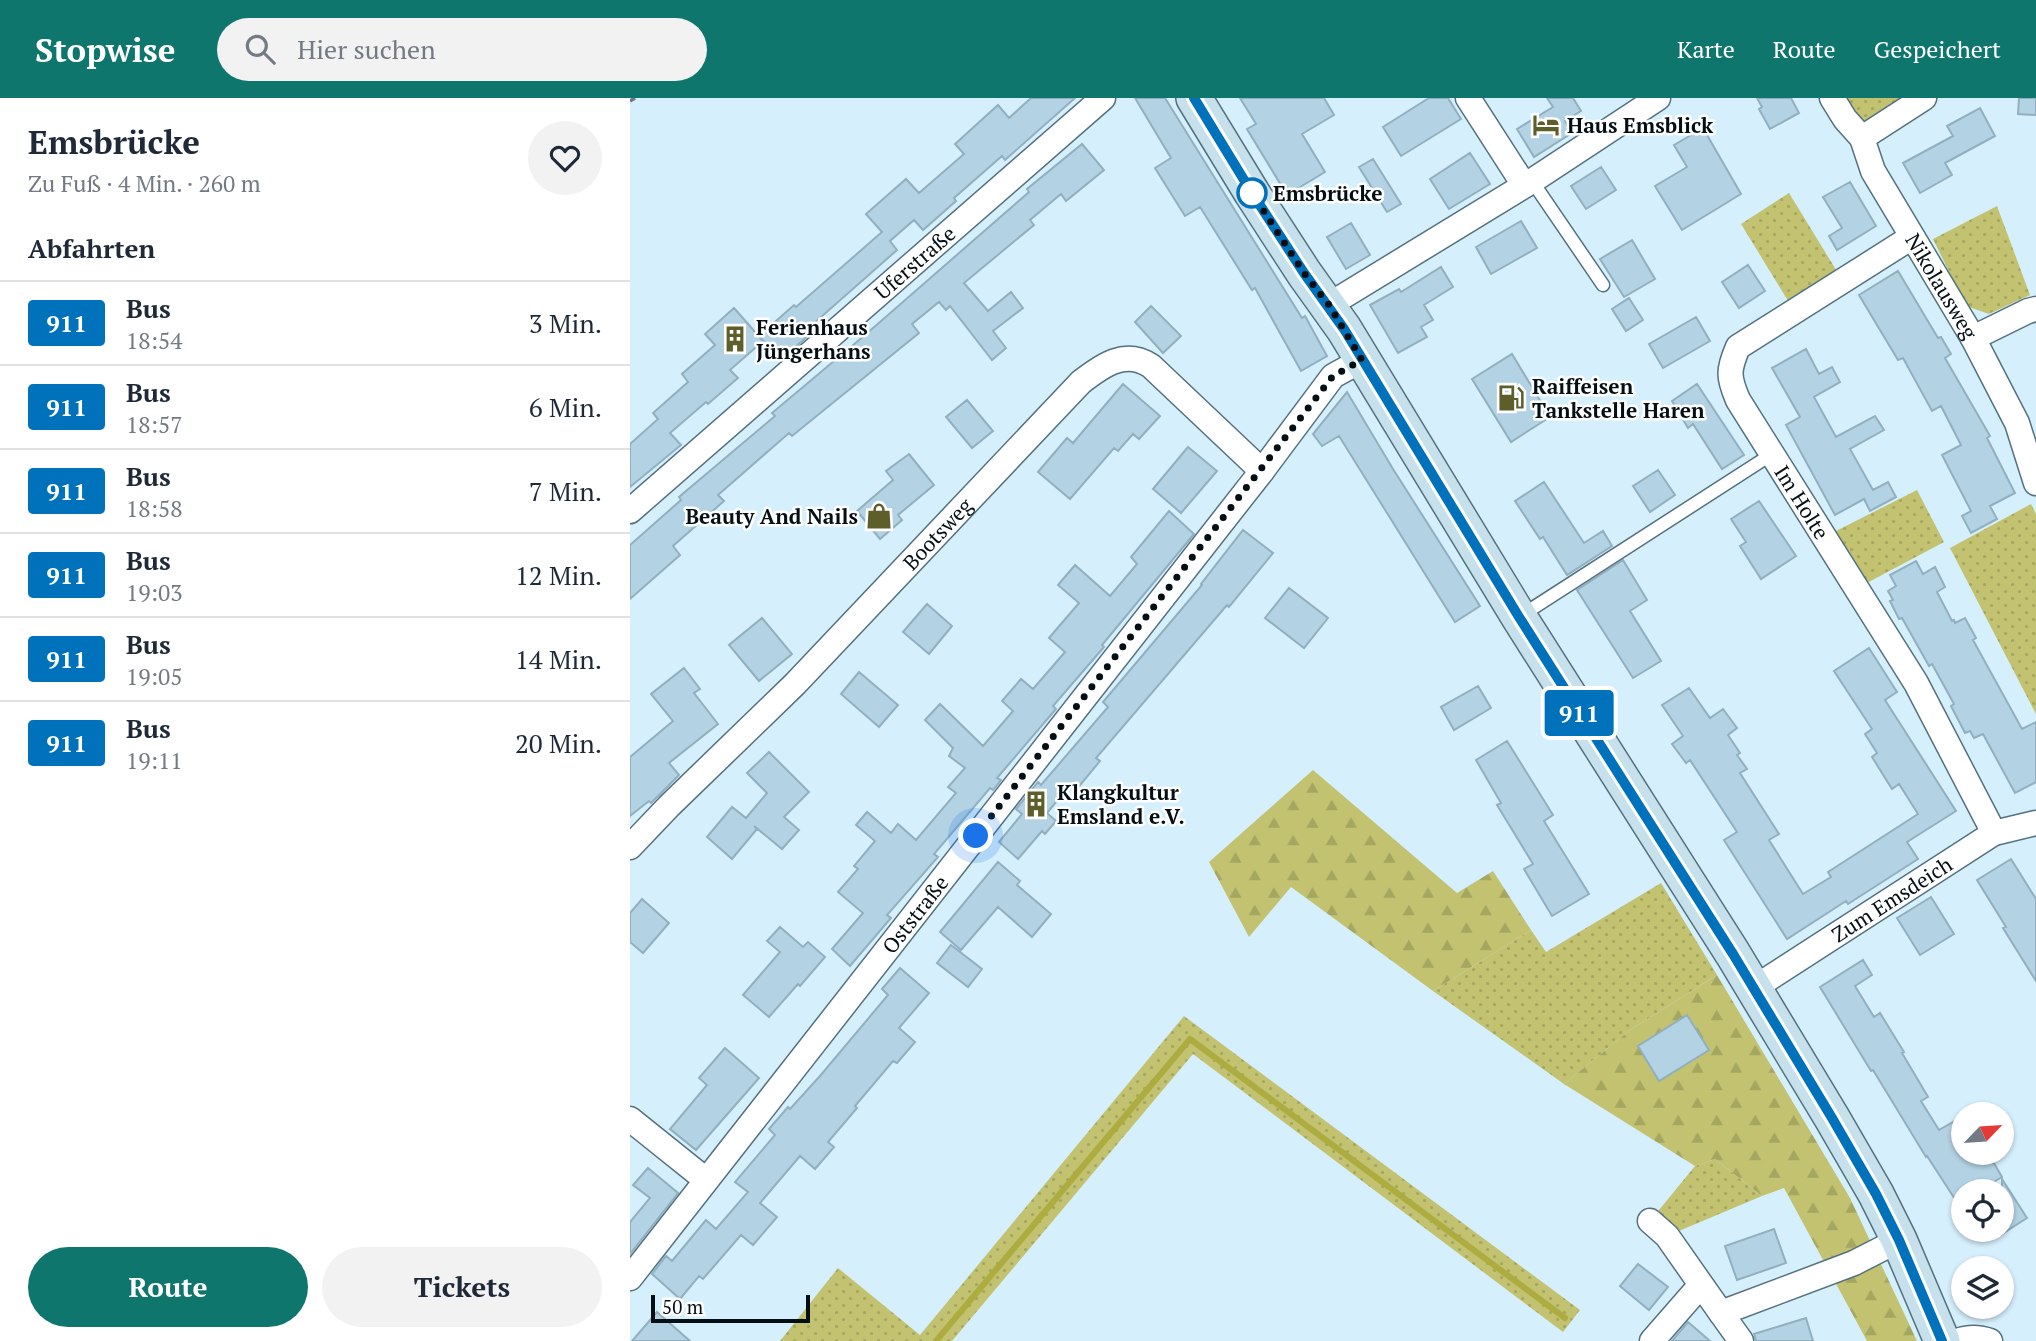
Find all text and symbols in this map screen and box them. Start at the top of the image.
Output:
search box [217,18,707,81]
text: Stopwise [35,28,175,71]
icon: search [241,30,279,68]
text: Hier suchen [297,32,436,66]
text: Karte [1677,33,1735,65]
text: Route [1773,33,1836,65]
text: Gespeichert [1874,33,2001,65]
hotel icon: Haus Emsblick [1531,110,1561,140]
place label: Haus Emsblick [1567,111,1714,139]
text: Emsbrücke [28,120,200,163]
button: heart [528,121,602,195]
text: Zu Fuß · 4 Min. · 260 m [28,168,261,199]
marker: Emsbrücke [1237,178,1267,208]
place label: Emsbrücke [1273,179,1382,207]
street label: Uferstraße [868,219,961,306]
street label: Nikolausweg [1899,228,1985,345]
text: Abfahrten [28,231,155,265]
text: Bus [126,291,171,325]
text: 3 Min. [529,306,602,340]
text: 911 [46,307,87,339]
place label: Ferienhaus Jüngerhans [756,313,871,365]
building icon: Ferienhaus Jüngerhans [720,324,750,354]
text: 18:54 [126,325,183,356]
place label: Raiffeisen Tankstelle Haren [1532,372,1705,424]
text: Bus [126,375,171,409]
fuel station icon: Raiffeisen Tankstelle Haren [1496,383,1526,413]
text: 6 Min. [529,390,602,424]
text: 911 [46,391,87,423]
text: 18:57 [126,409,183,440]
text: Bus [126,459,171,493]
street label: Im Holte [1769,460,1836,544]
text: 7 Min. [529,474,602,508]
text: 911 [46,475,87,507]
street label: Bootsweg [896,491,979,576]
text: 18:58 [126,493,183,524]
shop icon: Beauty And Nails [864,501,894,531]
place label: Beauty And Nails [685,502,858,530]
text: Bus [126,543,171,577]
text: 12 Min. [515,558,602,592]
text: 911 [46,559,87,591]
text: 19:03 [126,577,183,608]
text: Bus [126,627,171,661]
text: 14 Min. [515,642,602,676]
text: 911 [46,643,87,675]
text: 19:05 [126,661,183,692]
line badge: 911 [1539,690,1619,736]
text: 911 [1559,697,1599,729]
text: Bus [126,711,171,745]
text: 20 Min. [515,726,602,760]
text: 911 [46,727,87,759]
text: 19:11 [126,745,183,776]
place label: Klangkultur Emsland e.V. [1057,778,1185,830]
building icon: Klangkultur Emsland e.V. [1021,789,1051,819]
your location [958,818,993,853]
street label: Zum Emsdeich [1826,850,1957,948]
street label: Oststraße [875,869,954,959]
north arrow [1951,1102,2014,1166]
map controls [1951,1102,2014,1319]
button: locate [1951,1179,2014,1242]
button: Route [28,1247,308,1327]
button: Tickets [322,1247,602,1327]
button: layers [1951,1256,2014,1319]
scale bar [651,1292,810,1324]
text: 50 m [662,1294,703,1319]

